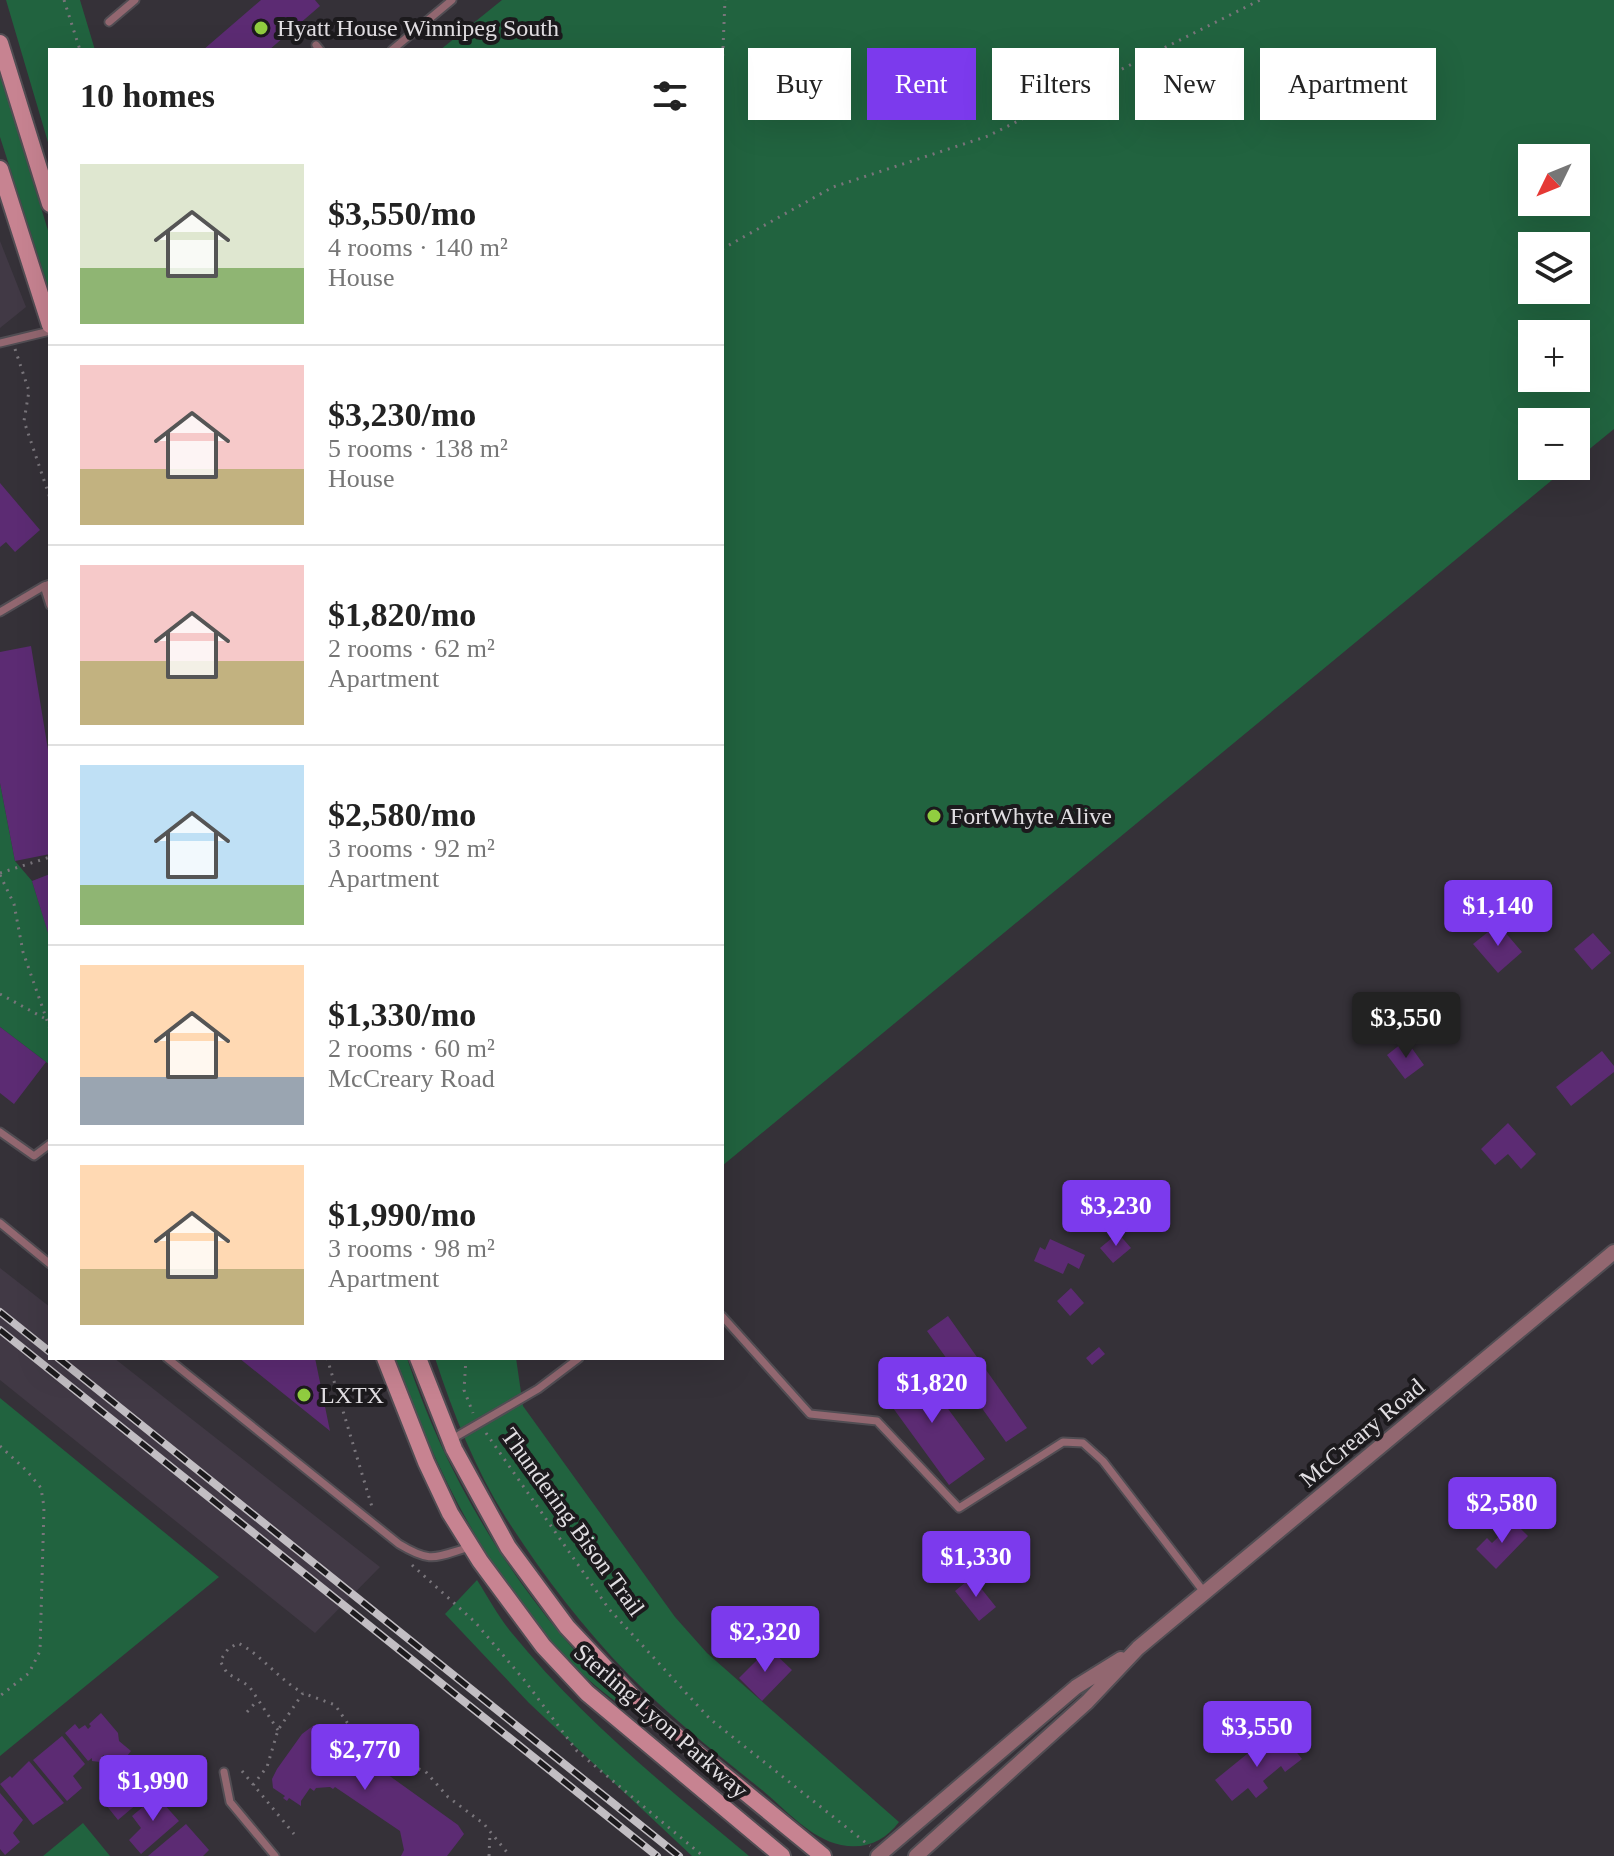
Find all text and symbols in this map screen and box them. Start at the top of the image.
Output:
place label: Hyatt House Winnipeg South [277,15,559,41]
marker: Hyatt House Winnipeg South [252,19,270,37]
chip: Buy [748,48,851,120]
chip: Rent [867,48,976,120]
chip: Filters [992,48,1119,120]
chip: New [1135,48,1244,120]
chip: Apartment [1260,48,1436,120]
icon: filters [648,74,692,118]
text: 10 homes [80,77,215,114]
north arrow [1518,144,1590,216]
map controls [1518,144,1590,480]
text: $3,550/mo [328,195,476,232]
icon: home [144,196,240,292]
button: layers [1518,232,1590,304]
text: 4 rooms · 140 m² [328,233,508,262]
text: House [328,263,394,292]
button: + [1518,320,1590,392]
text: $3,230/mo [328,396,476,433]
icon: home [144,397,240,493]
button: − [1518,408,1590,480]
text: 5 rooms · 138 m² [328,434,508,463]
text: House [328,464,394,493]
text: $1,820/mo [328,596,476,633]
icon: home [144,597,240,693]
text: 2 rooms · 62 m² [328,634,495,663]
text: Apartment [328,664,439,693]
text: $2,580/mo [328,796,476,833]
icon: home [144,797,240,893]
place label: FortWhyte Alive [950,803,1112,829]
marker: FortWhyte Alive [925,807,943,825]
text: 3 rooms · 92 m² [328,834,495,863]
text: Apartment [328,864,439,893]
pin: $1,140 [1433,880,1563,948]
text: $1,140 [1462,891,1534,920]
pin: $3,550 [1341,992,1471,1060]
text: $1,330/mo [328,996,476,1033]
icon: home [144,997,240,1093]
text: $3,550 [1370,1003,1442,1032]
text: 2 rooms · 60 m² [328,1034,495,1063]
text: McCreary Road [328,1064,495,1093]
pin: $3,230 [1051,1180,1181,1248]
text: $3,230 [1080,1191,1152,1220]
text: $1,990/mo [328,1196,476,1233]
icon: home [144,1197,240,1293]
text: 3 rooms · 98 m² [328,1234,495,1263]
text: Apartment [328,1264,439,1293]
pin: $1,820 [867,1357,997,1425]
text: $1,820 [896,1368,968,1397]
street label: McCreary Road [1295,1374,1429,1492]
place label: LXTX [320,1382,384,1408]
marker: LXTX [295,1386,313,1404]
street label: Thundering Bison Trail [496,1423,650,1621]
pin: $2,580 [1437,1477,1567,1545]
text: $2,580 [1466,1488,1538,1517]
pin: $1,330 [911,1531,1041,1599]
text: $1,330 [940,1542,1012,1571]
pin: $2,320 [700,1606,830,1674]
text: $2,320 [729,1617,801,1646]
street label: Sterling Lyon Parkway [569,1639,753,1803]
pin: $3,550 [1192,1701,1322,1769]
text: $3,550 [1221,1712,1293,1741]
pin: $2,770 [300,1724,430,1792]
text: $2,770 [329,1735,401,1764]
pin: $1,990 [88,1755,218,1823]
text: $1,990 [117,1766,189,1795]

